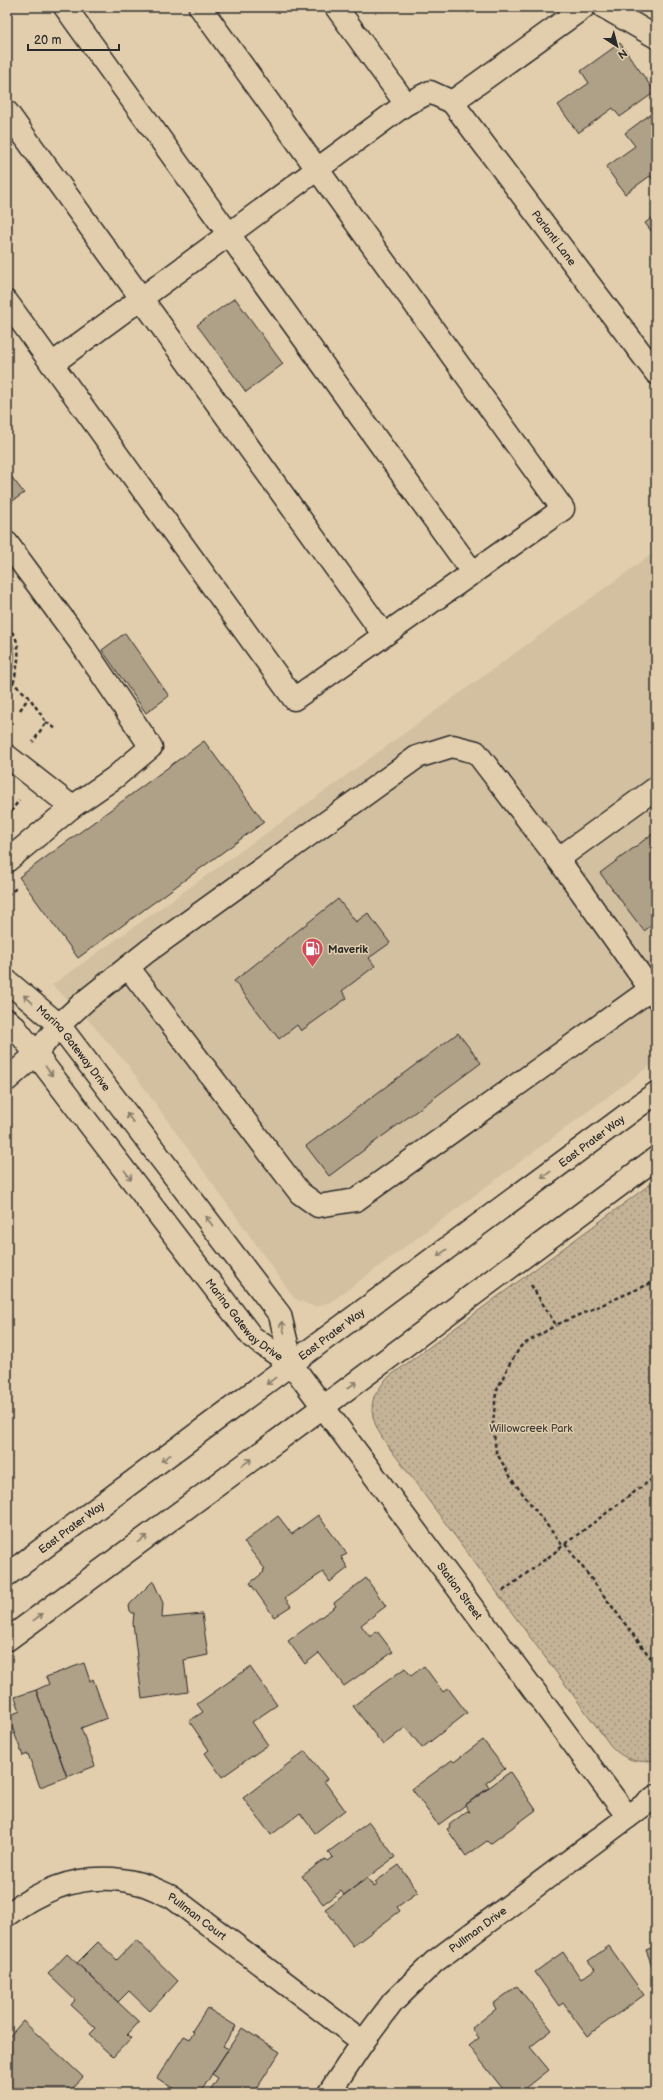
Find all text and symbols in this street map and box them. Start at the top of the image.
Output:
scale bar [28,26,119,52]
north arrow [597,26,637,66]
text: 20 m [34,33,61,48]
text: N [615,46,630,61]
street label: Parlanti Lane [529,208,579,268]
fuel station icon: Maverik [300,936,326,969]
place label: Maverik [328,943,368,956]
one-way arrow [22,994,33,1003]
street label: Marina Gateway Drive [34,1002,114,1094]
one-way arrow [45,1066,53,1077]
street label: East Prater Way [556,1112,627,1170]
one-way arrow [126,1113,134,1124]
one-way arrow [124,1169,132,1180]
one-way arrow [541,1171,552,1179]
one-way arrow [205,1216,213,1227]
one-way arrow [437,1249,448,1257]
street label: Marina Gateway Drive [203,1276,286,1363]
street label: East Prater Way [296,1305,367,1363]
one-way arrow [279,1321,286,1334]
one-way arrow [265,1377,276,1385]
one-way arrow [347,1381,358,1389]
park label: Willowcreek Park [489,1422,573,1435]
one-way arrow [161,1454,172,1462]
one-way arrow [242,1458,253,1466]
street label: East Prater Way [36,1499,107,1556]
one-way arrow [137,1535,148,1543]
street label: Station Street [435,1560,486,1622]
one-way arrow [33,1613,44,1621]
street label: Pullman Court [166,1890,229,1943]
street label: Pullman Drive [446,1903,509,1955]

